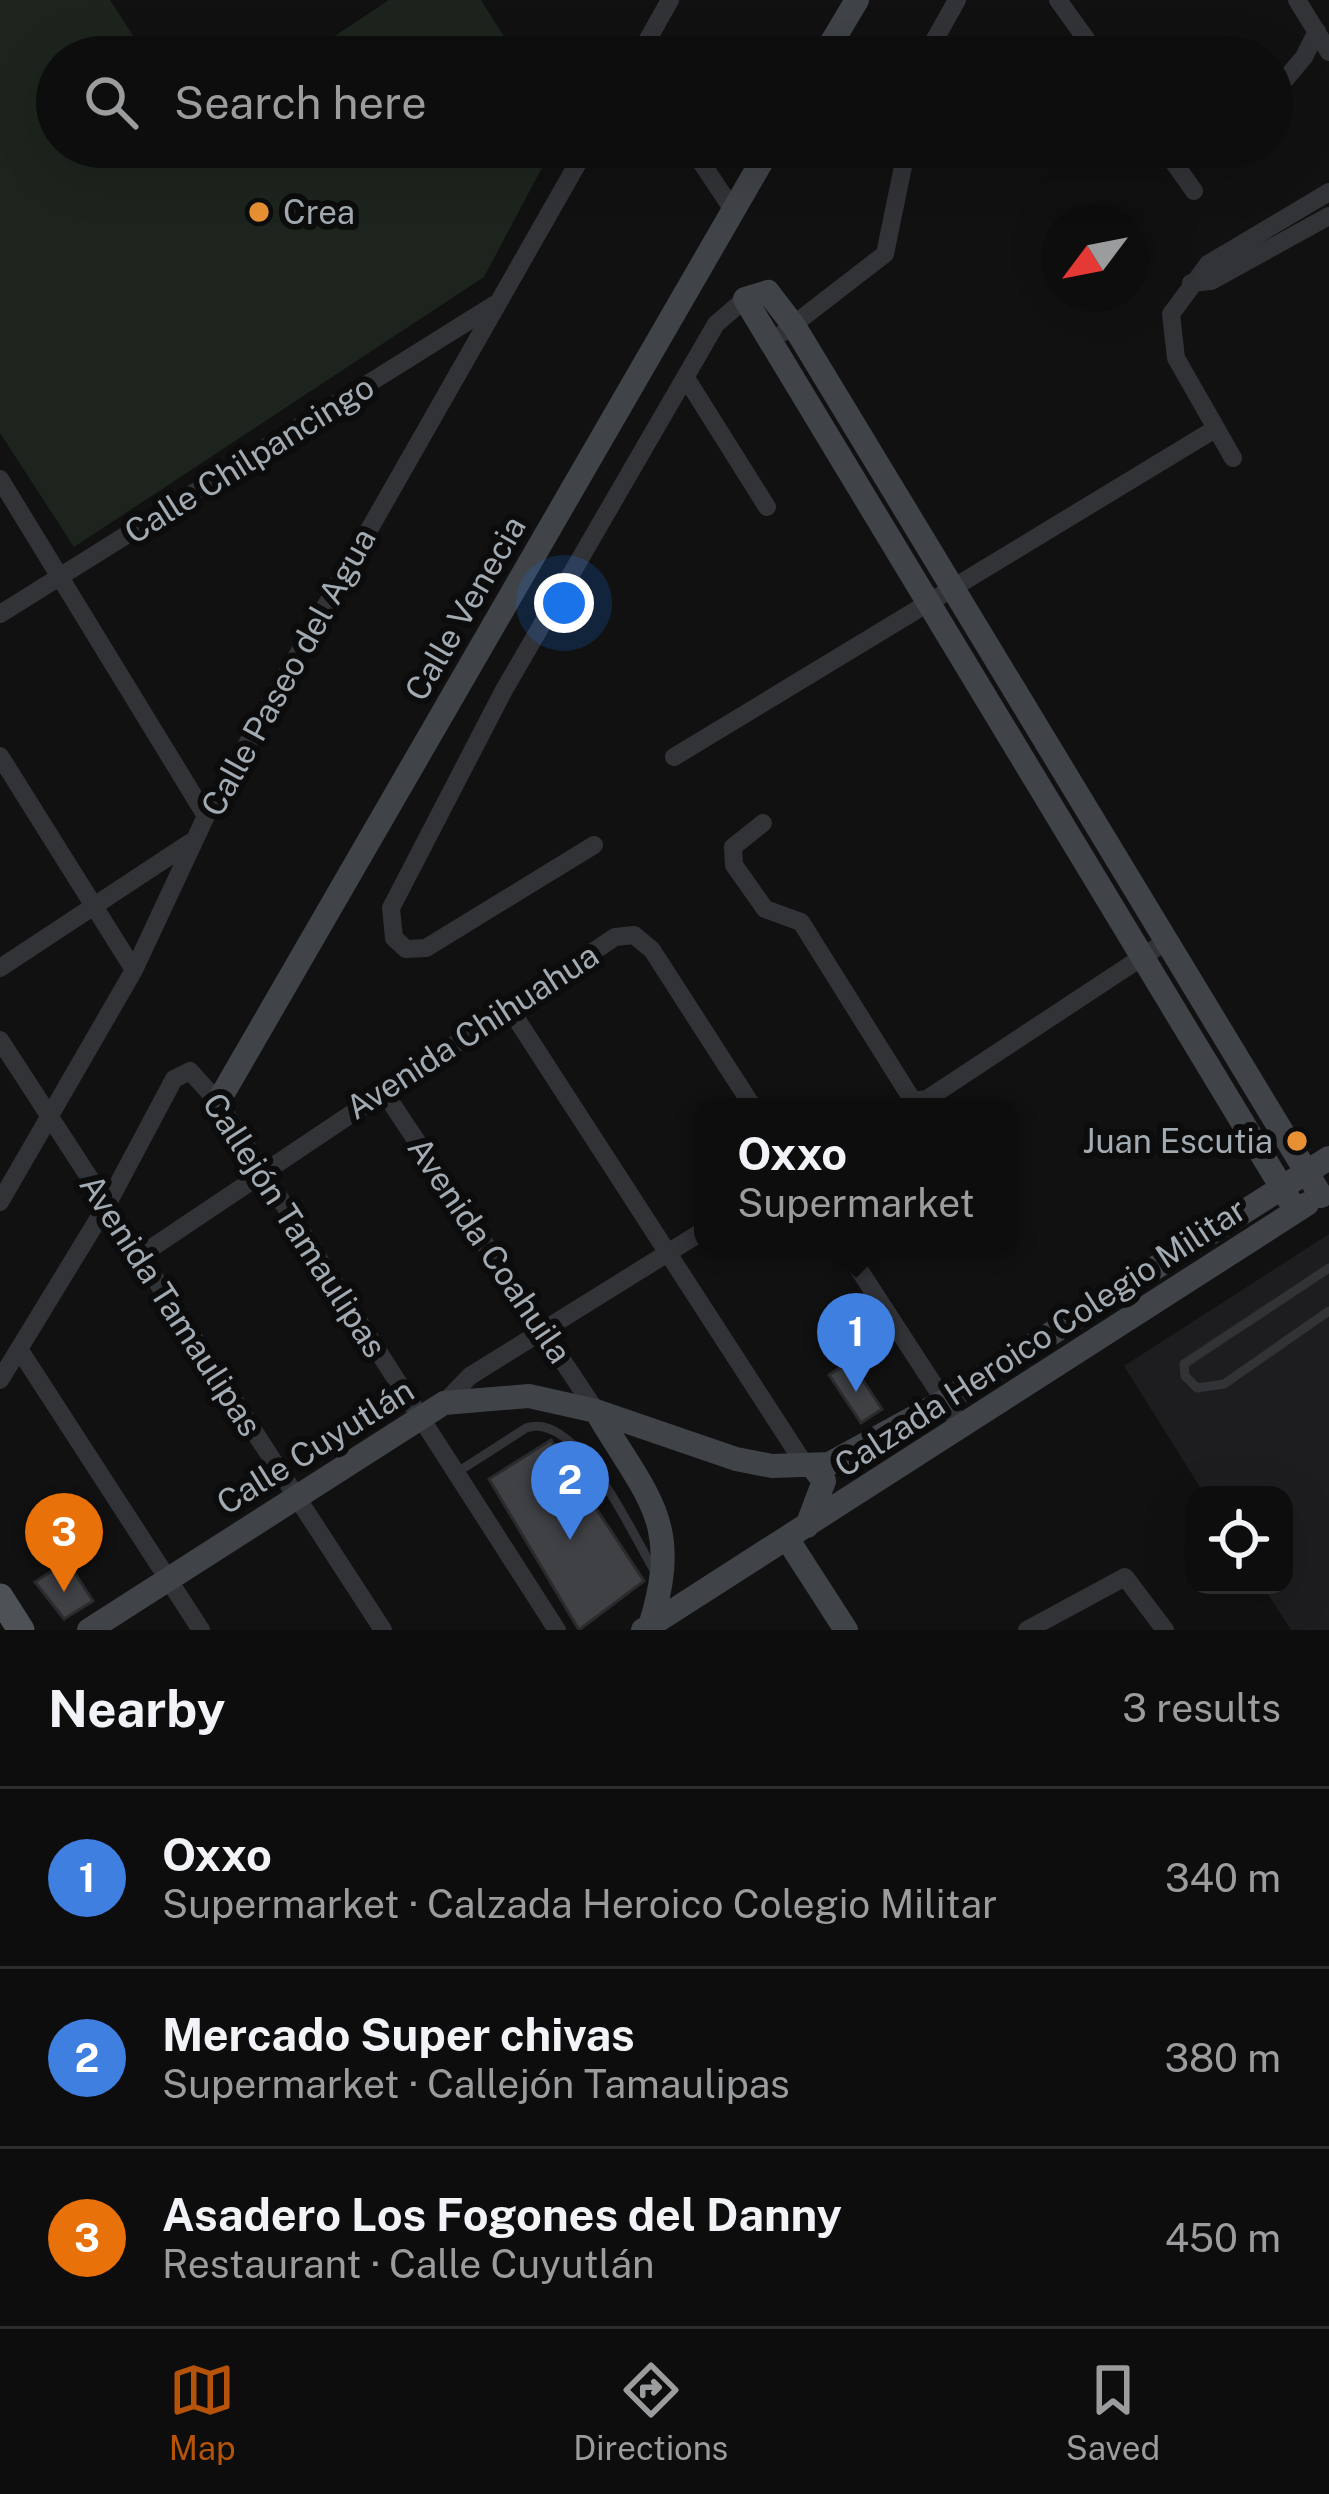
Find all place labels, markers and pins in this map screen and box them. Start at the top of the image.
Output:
place label: Crea [283,193,355,231]
marker: Crea [246,199,272,225]
place label: Juan Escutia [1083,1122,1273,1160]
marker: Juan Escutia [1284,1128,1310,1154]
pin: 1 [817,1293,895,1392]
pin: 2 [531,1441,609,1540]
pin: 3 [25,1493,103,1592]

